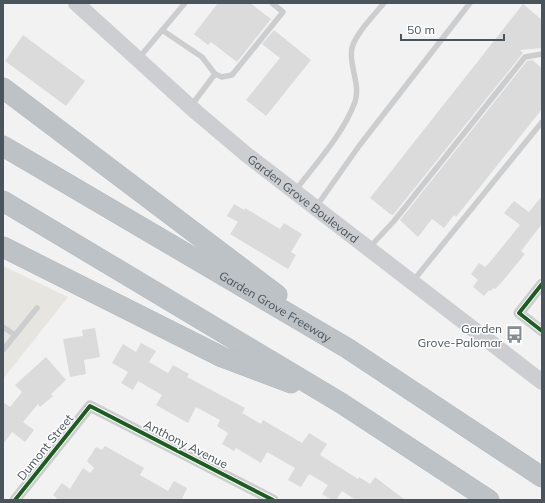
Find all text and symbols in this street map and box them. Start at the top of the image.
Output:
scale bar [401,16,504,42]
text: 50 m [407,22,435,37]
street label: Garden Grove Boulevard [245,151,362,246]
street label: Garden Grove Freeway [217,267,335,345]
place label: Garden Grove-Palomar [418,321,503,350]
bus stop icon: Garden Grove-Palomar [505,325,525,345]
street label: Dumont Street [14,411,76,483]
street label: Anthony Avenue [142,416,230,472]

